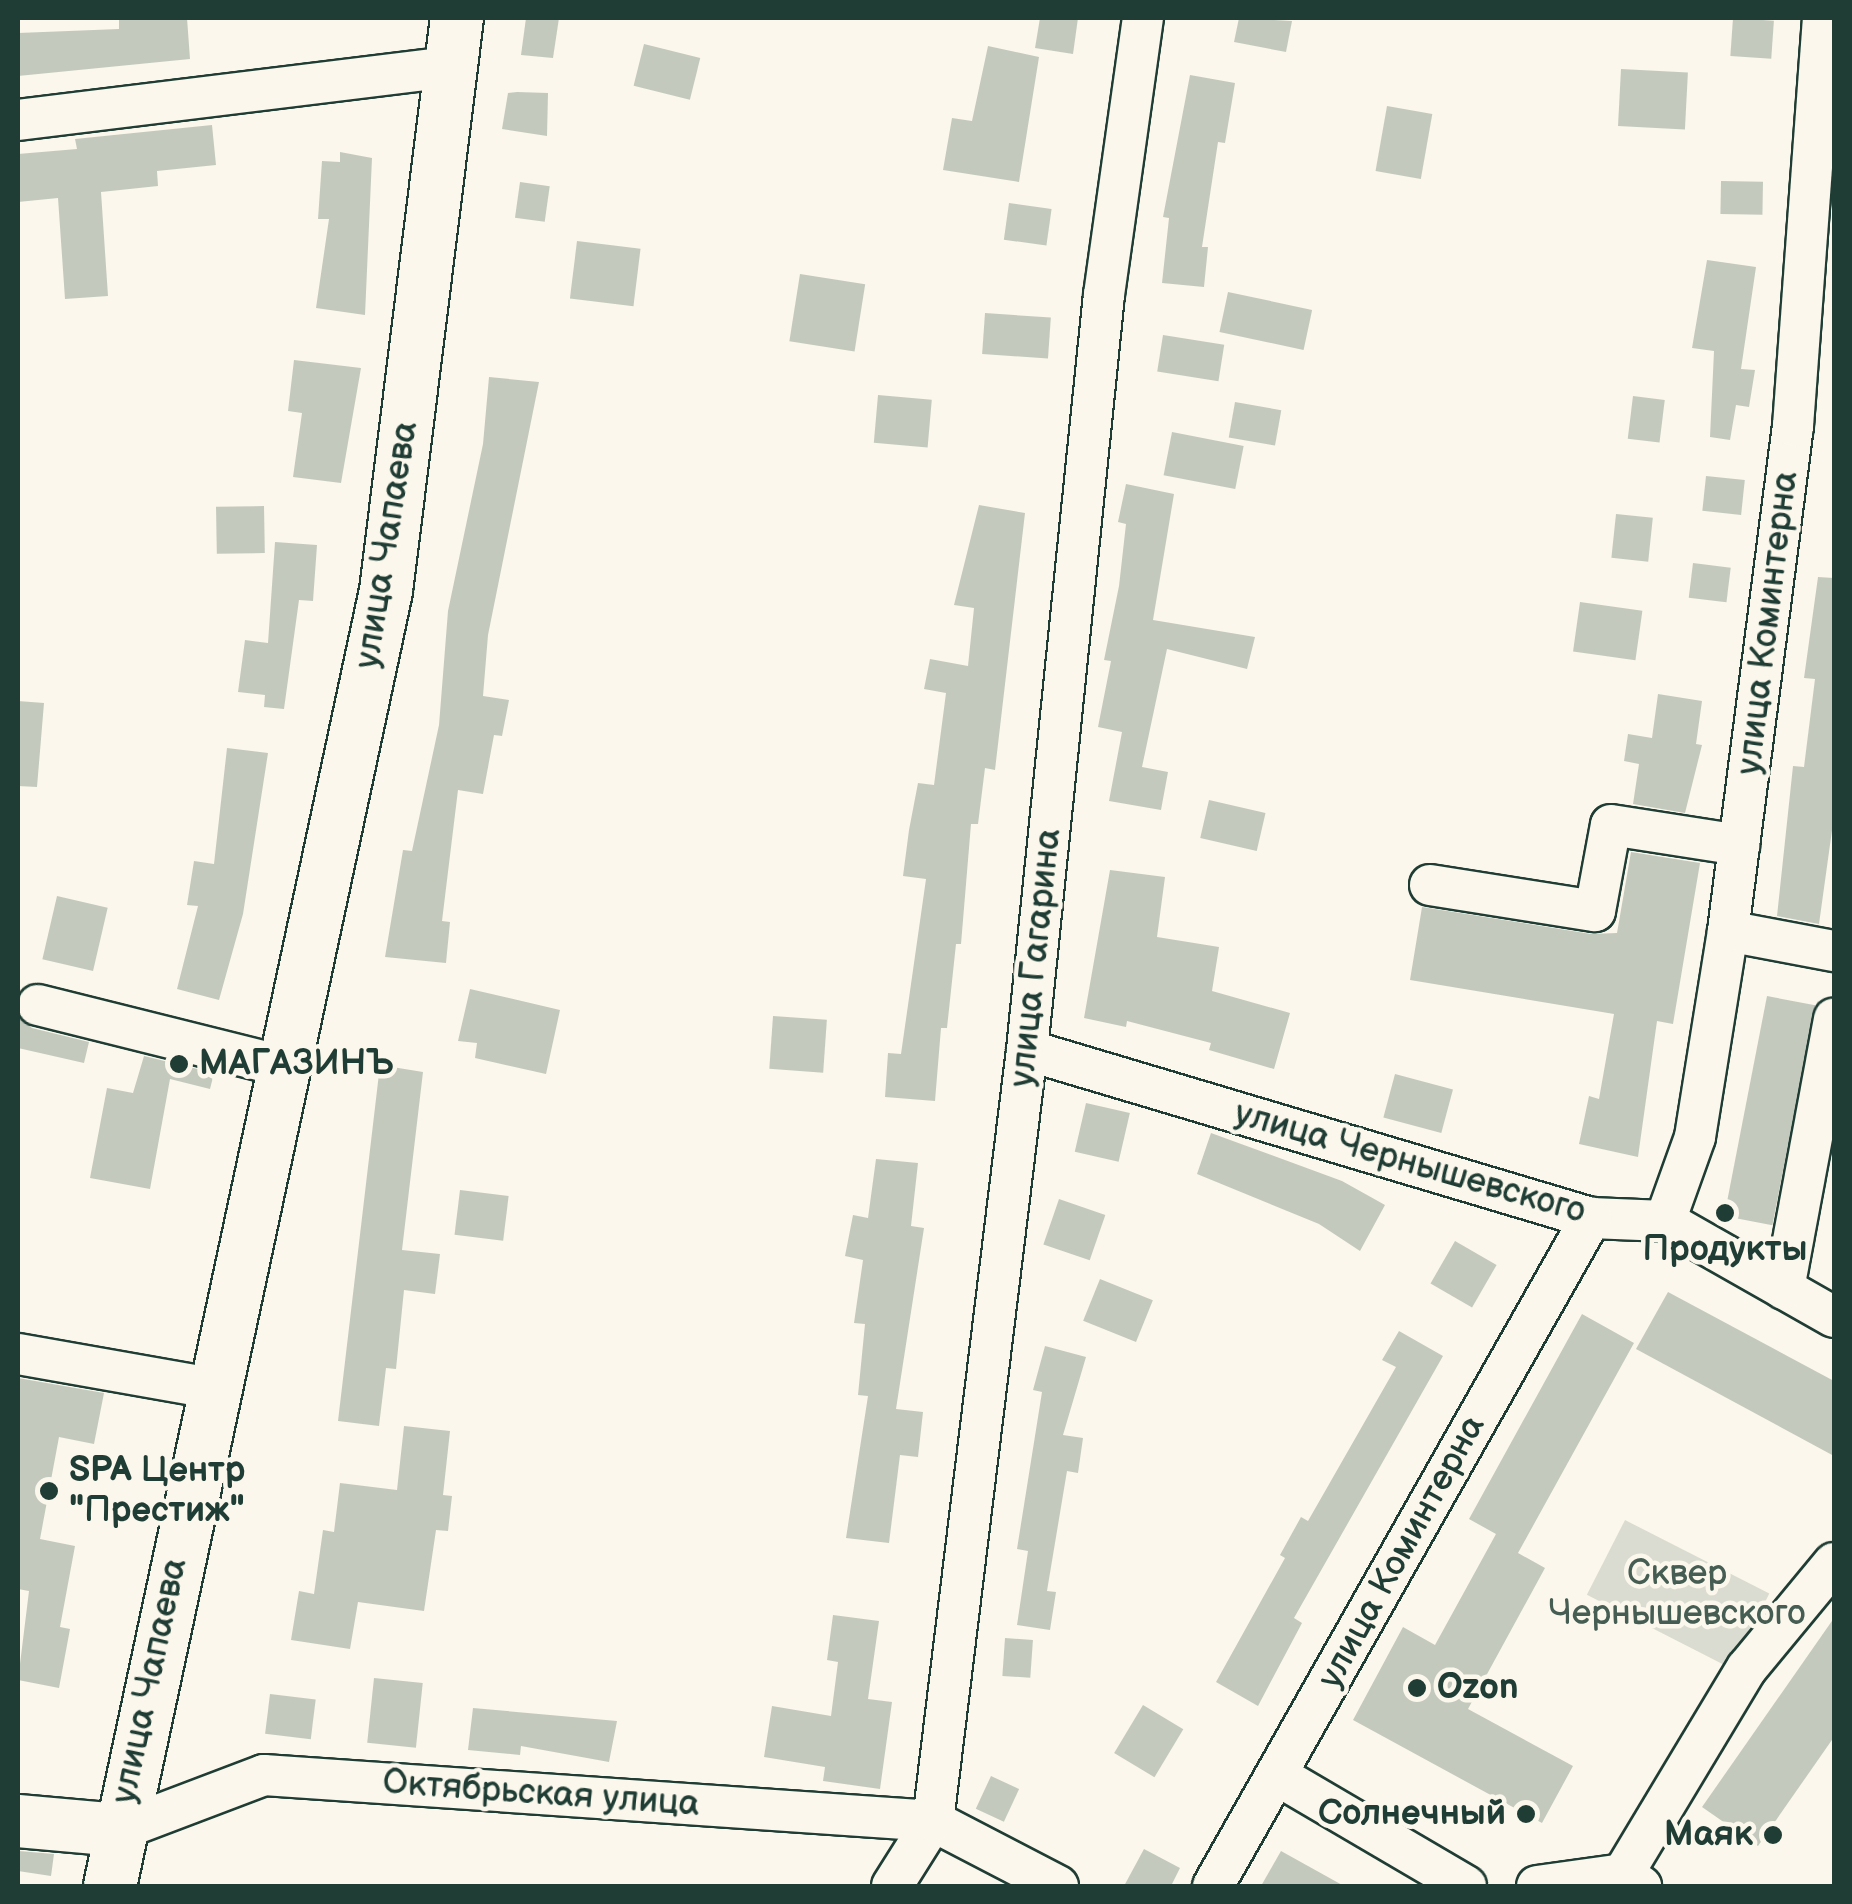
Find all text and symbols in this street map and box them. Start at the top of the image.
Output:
street label: улица Чапаева [347,418,427,672]
street label: улица Коминтерна [1729,469,1807,777]
street label: улица Гагарина [1002,827,1070,1089]
place label: МАГАЗИНЪ [199,1043,394,1085]
marker: МАГАЗИНЪ [168,1053,190,1075]
street label: улица Чернышевского [1230,1093,1590,1233]
marker: Продукты [1714,1202,1736,1224]
place label: Продукты [1643,1229,1807,1271]
street label: улица Коминтерна [1310,1408,1494,1696]
place label: SPA Центр "Престиж" [69,1450,245,1532]
marker: SPA Центр "Престиж" [38,1480,60,1502]
park label: Сквер Чернышевского [1549,1553,1805,1635]
street label: улица Чапаева [104,1555,196,1807]
place label: Ozon [1437,1667,1519,1709]
marker: Ozon [1406,1677,1428,1699]
street label: Октябрьская улица [381,1762,701,1826]
place label: Солнечный [1318,1793,1506,1835]
marker: Солнечный [1515,1803,1537,1825]
place label: Маяк [1664,1814,1753,1856]
marker: Маяк [1762,1824,1784,1846]

